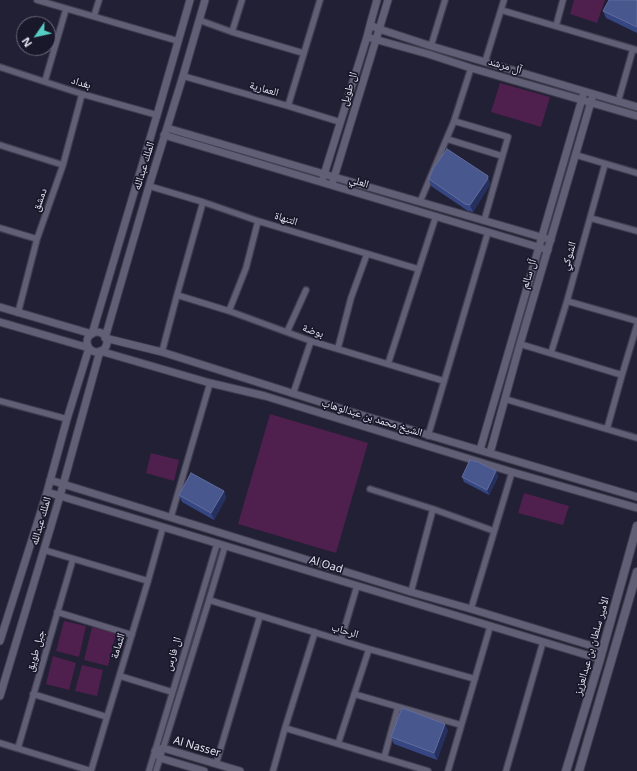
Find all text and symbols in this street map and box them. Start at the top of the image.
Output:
north arrow [16,16,56,56]
text: N [18,35,35,50]
street label: آل مرشد [487,55,523,77]
street label: ال طويل [338,70,360,108]
street label: بغداد [70,74,92,92]
street label: العمارية [248,79,280,99]
street label: الملك عبدالله [130,140,158,192]
street label: العلي [348,173,370,191]
street label: دمشق [30,187,50,213]
street label: التنهاة [273,209,299,229]
street label: الشوكي [559,240,579,272]
street label: آل سالم [518,258,540,290]
street label: بوضة [301,321,325,341]
street label: الشيخ محمد بن عبدالوهاب [320,396,424,440]
street label: الملك عبدالله [28,495,54,547]
street label: Al Oad [308,554,344,576]
street label: الأمير سلطان بن عبدالعزيز [572,595,612,697]
street label: الرحاب [330,621,360,641]
street label: جبل طويق [24,629,48,673]
street label: الثمامة [108,632,128,660]
street label: ال فارس [162,635,184,673]
street label: Al Nasser [172,734,222,760]

